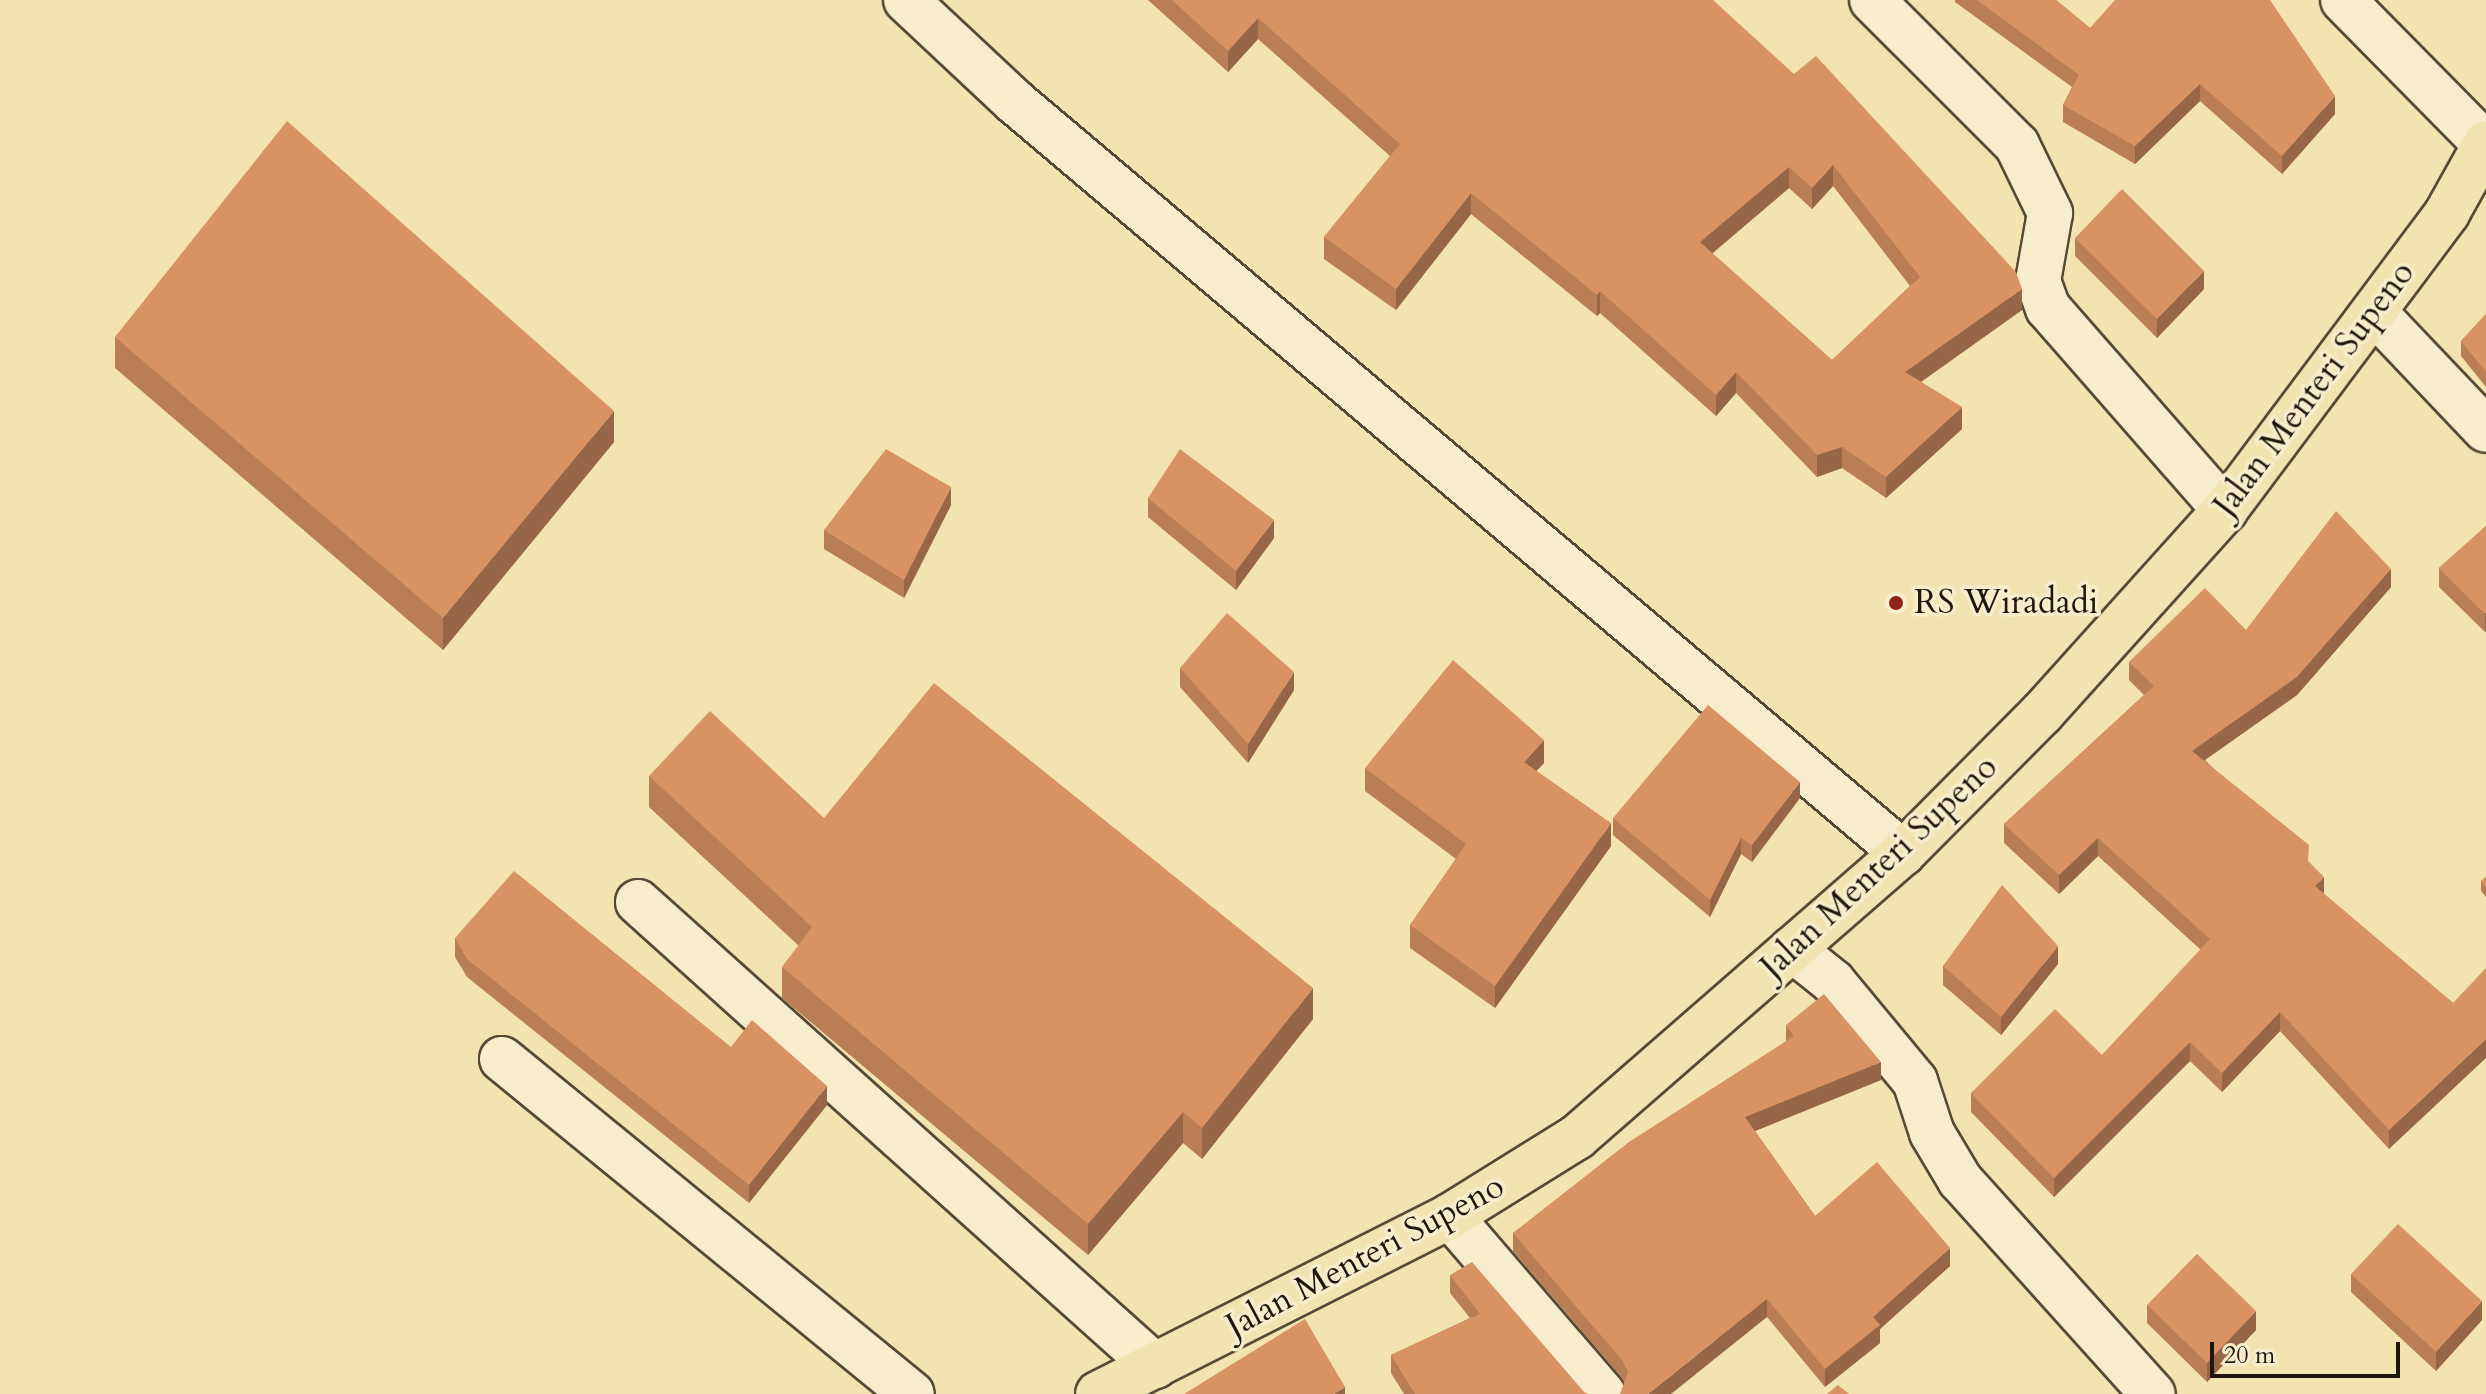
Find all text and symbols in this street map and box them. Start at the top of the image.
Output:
street label: Jalan Menteri Supeno [2205,253,2423,525]
place label: RS Wiradadi [1914,583,2098,623]
marker: RS Wiradadi [1885,592,1907,614]
street label: Jalan Menteri Supeno [1752,747,2006,987]
street label: Jalan Menteri Supeno [1219,1165,1511,1347]
scale bar [2214,1326,2404,1376]
text: 20 m [2224,1339,2275,1372]

